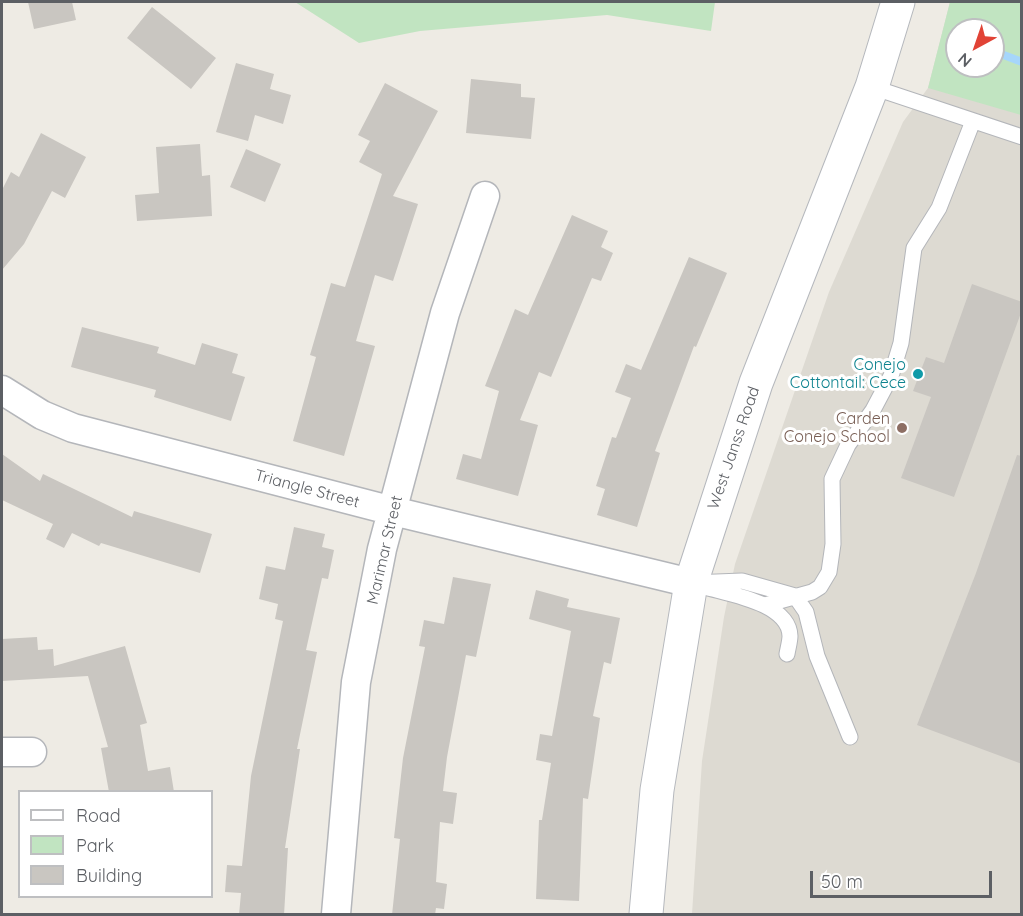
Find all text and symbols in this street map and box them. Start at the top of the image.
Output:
north arrow [945,18,1005,78]
text: N [954,49,976,72]
place label: Conejo Cottontail: Cece [790,355,906,393]
marker: Conejo Cottontail: Cece [911,367,925,381]
street label: West Janss Road [704,384,764,512]
place label: Carden Conejo School [784,409,890,447]
marker: Carden Conejo School [895,421,909,435]
street label: Triangle Street [252,466,362,512]
street label: Marimar Street [363,494,407,606]
legend [18,790,213,898]
text: Road [76,804,121,827]
text: Park [76,834,114,857]
scale bar [813,859,994,897]
text: Building [76,864,142,887]
text: 50 m [821,870,863,893]

